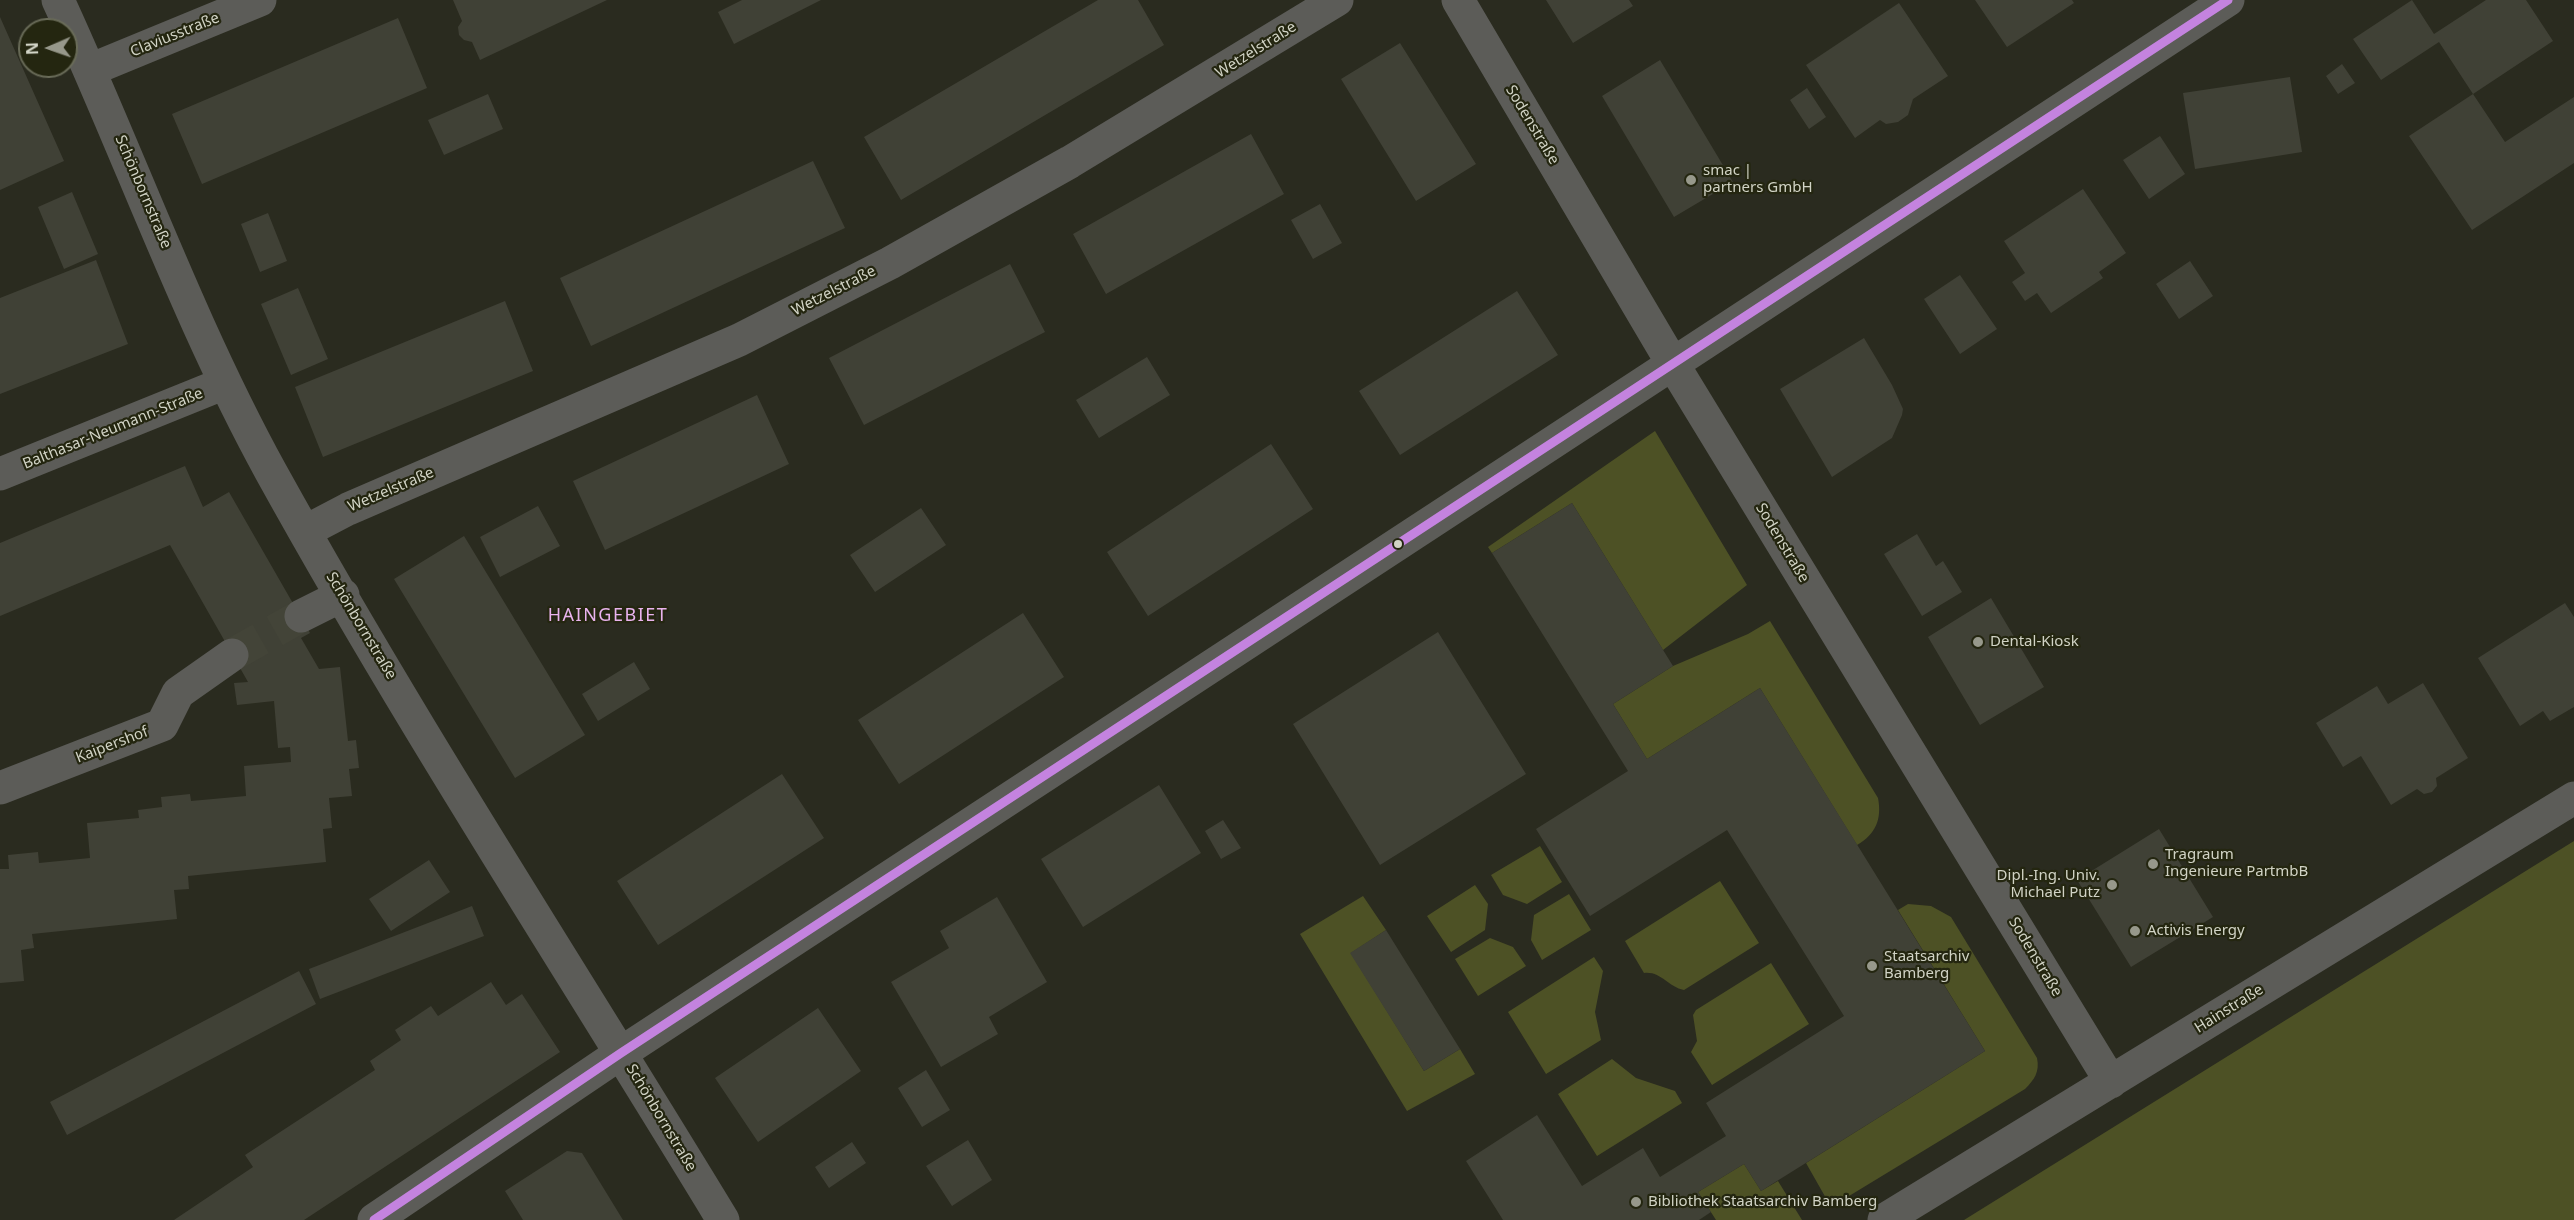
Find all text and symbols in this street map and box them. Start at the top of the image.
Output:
street label: Claviusstraße [128,9,222,61]
north arrow [18,18,78,78]
street label: Wetzelstraße [1212,18,1300,82]
text: N [21,42,43,55]
street label: Sodenstraße [1501,82,1563,168]
street label: Schönbornstraße [111,132,175,252]
place label: smac | partners GmbH [1703,162,1813,197]
marker: smac | partners GmbH [1684,173,1698,187]
street label: Wetzelstraße [789,262,879,320]
street label: Balthasar-Neumann-Straße [20,385,206,473]
street label: Wetzelstraße [345,464,437,516]
street label: Sodenstraße [1751,500,1813,586]
unlabelled marker [1392,538,1404,550]
street label: Schönbornstraße [322,569,400,683]
district label: HAINGEBIET [548,605,668,627]
place label: Dental-Kiosk [1990,633,2079,651]
marker: Dental-Kiosk [1971,635,1985,649]
street label: Kaipershof [73,723,151,767]
place label: Tragraum Ingenieure PartmbB [2165,846,2308,881]
marker: Tragraum Ingenieure PartmbB [2146,857,2160,871]
place label: Dipl.-Ing. Univ. Michael Putz [1997,867,2100,902]
marker: Dipl.-Ing. Univ. Michael Putz [2105,878,2119,892]
street label: Sodenstraße [2004,914,2066,1000]
place label: Activis Energy [2147,922,2245,940]
marker: Activis Energy [2128,924,2142,938]
place label: Staatsarchiv Bamberg [1884,948,1969,983]
marker: Staatsarchiv Bamberg [1865,959,1879,973]
street label: Hainstraße [2191,981,2267,1037]
street label: Schönbornstraße [622,1061,700,1175]
place label: Bibliothek Staatsarchiv Bamberg [1648,1193,1877,1211]
marker: Bibliothek Staatsarchiv Bamberg [1629,1195,1643,1209]

